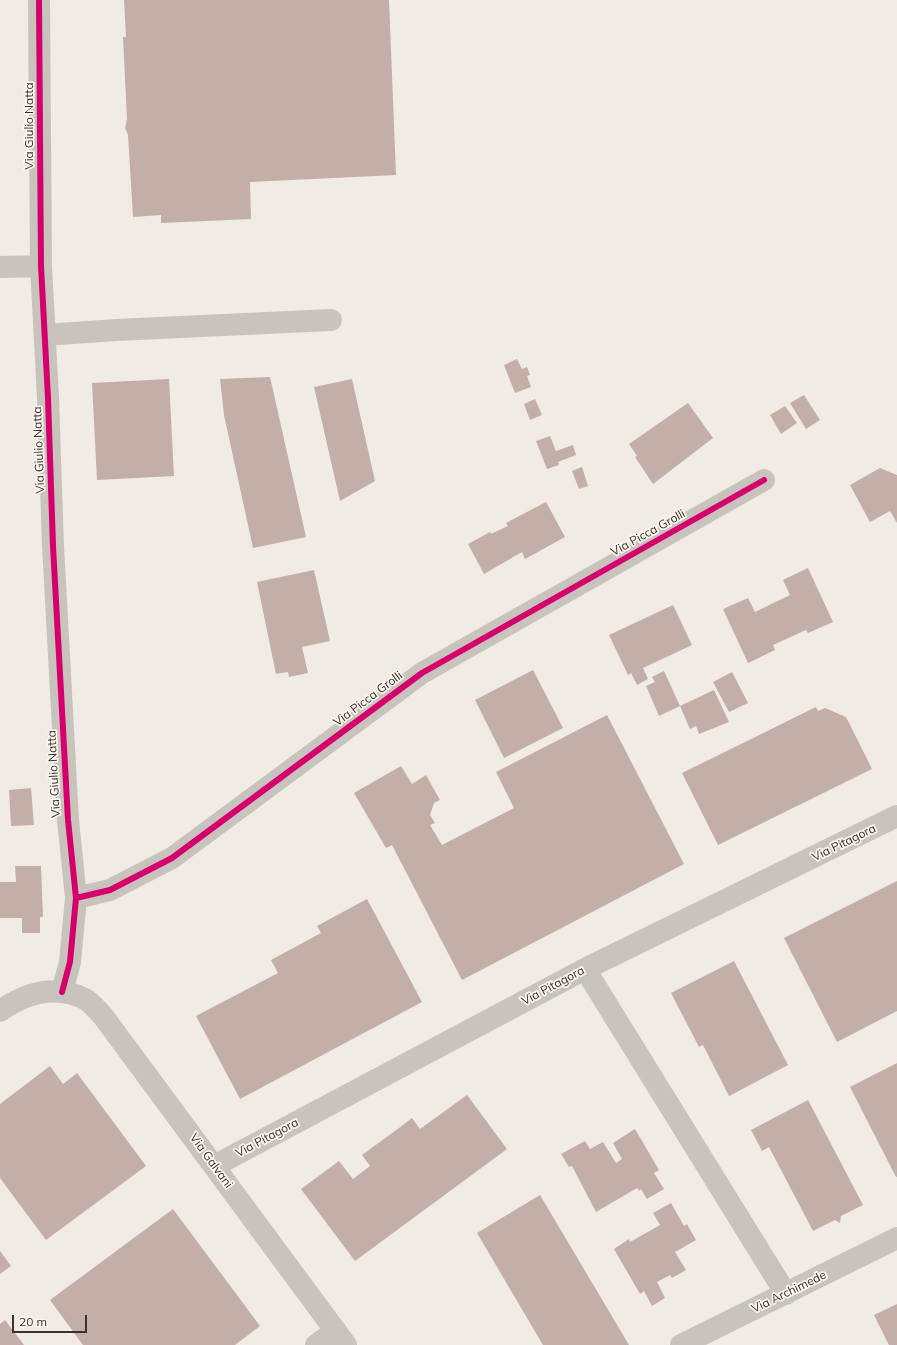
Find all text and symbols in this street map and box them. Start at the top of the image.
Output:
street label: Via Giulio Natta [22,82,36,170]
street label: Via Giulio Natta [30,406,48,494]
street label: Via Picca Grolli [608,507,688,559]
street label: Via Picca Grolli [331,668,405,730]
street label: Via Giulio Natta [45,730,63,818]
street label: Via Pitagora [810,821,878,865]
street label: Via Pitagora [519,963,587,1009]
street label: Via Pitagora [233,1115,301,1161]
street label: Via Galvani [186,1131,236,1191]
street label: Via Archimede [749,1268,829,1316]
scale bar [14,1307,89,1333]
text: 20 m [19,1314,47,1329]

